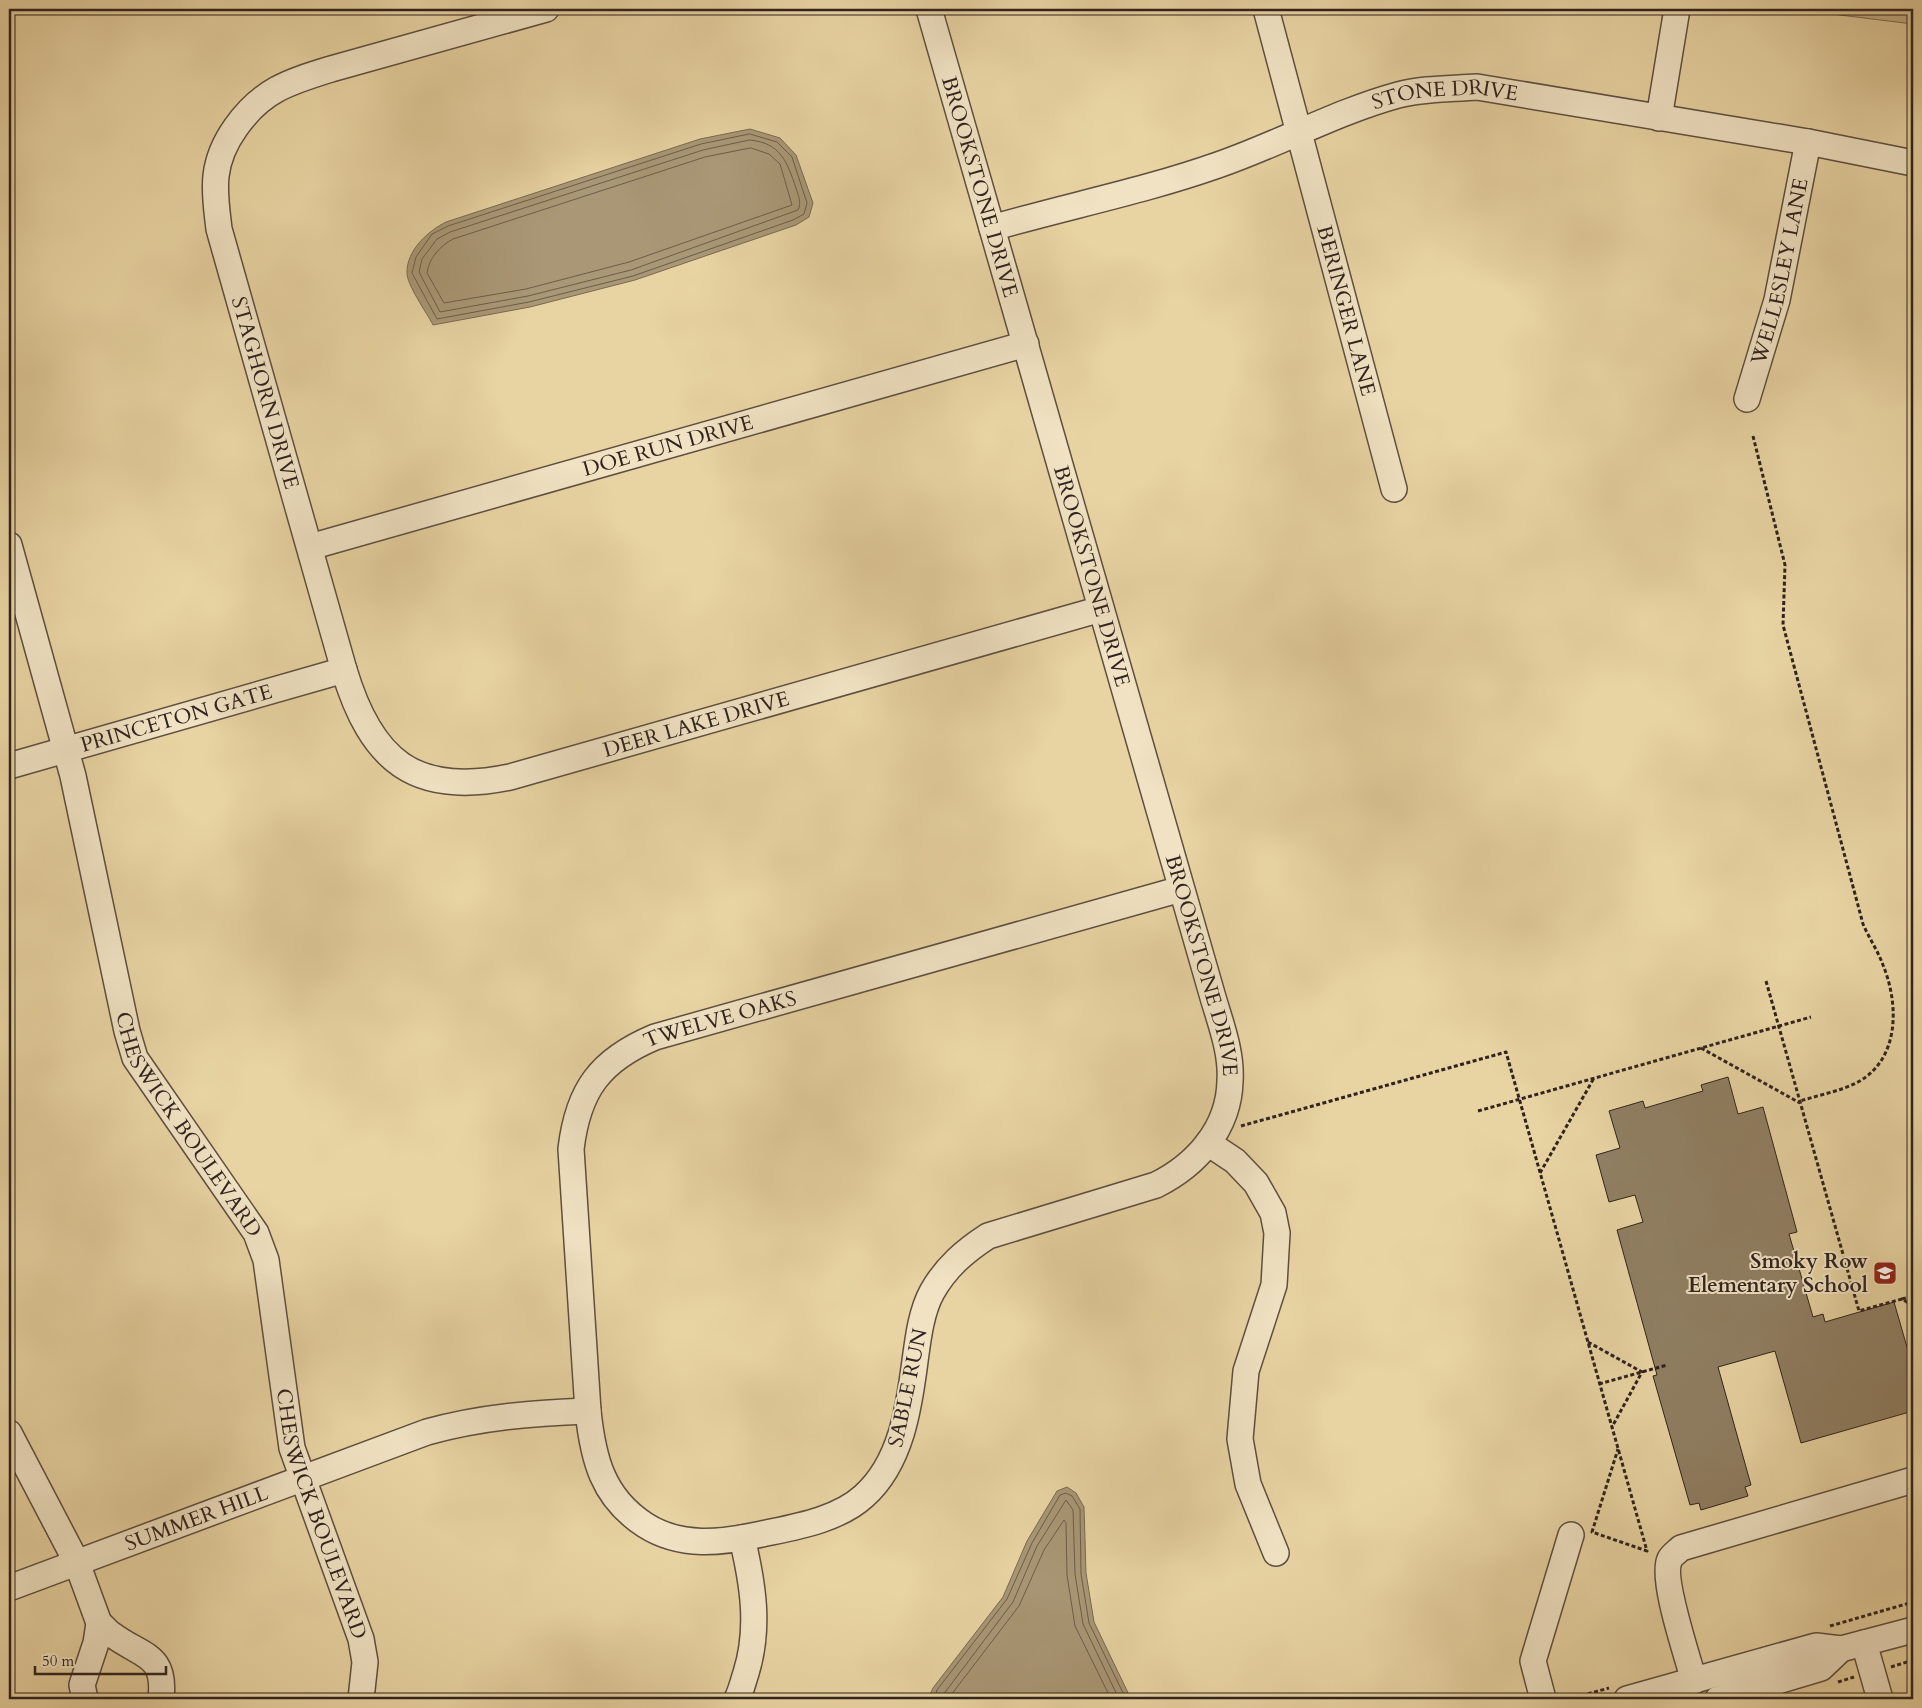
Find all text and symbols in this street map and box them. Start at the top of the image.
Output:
street label: STONE DRIVE [1368,72,1520,117]
street label: BROOKSTONE DRIVE [935,73,1026,301]
street label: WELLESLEY LANE [1743,176,1815,369]
street label: BERINGER LANE [1310,222,1383,399]
street label: STAGHORN DRIVE [224,293,306,492]
street label: DOE RUN DRIVE [579,408,757,484]
street label: BROOKSTONE DRIVE [1046,462,1137,690]
street label: PRINCETON GATE [77,677,276,759]
street label: DEER LAKE DRIVE [600,684,793,764]
street label: BROOKSTONE DRIVE [1158,851,1245,1077]
street label: TWELVE OAKS [639,983,800,1055]
street label: CHESWICK BOULEVARD [109,1009,269,1243]
place label: Smoky Row Elementary School [1688,1247,1868,1300]
school or university icon: Smoky Row Elementary School [1872,1260,1898,1286]
street label: SABLE RUN [881,1326,935,1450]
street label: CHESWICK BOULEVARD [269,1387,374,1643]
street label: SUMMER HILL [121,1478,272,1558]
scale bar [35,1643,166,1675]
text: 50 m [42,1651,74,1671]

